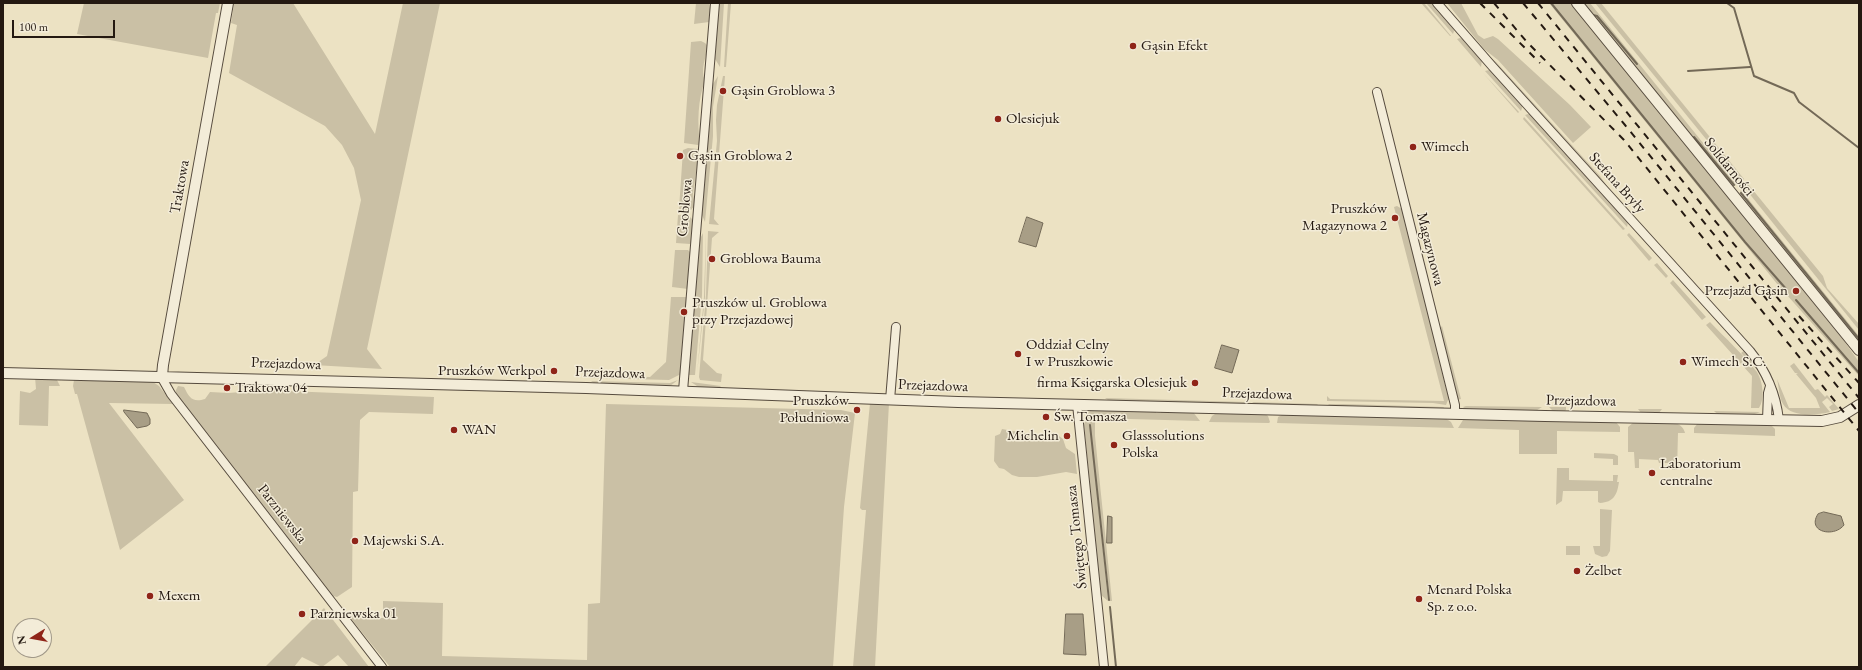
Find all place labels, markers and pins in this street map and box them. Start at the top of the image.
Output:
place label: Gąsin Efekt [1141,37,1208,55]
marker: Gąsin Efekt [1128,41,1138,51]
place label: Gąsin Groblowa 3 [731,82,835,100]
marker: Gąsin Groblowa 3 [718,86,728,96]
place label: Olesiejuk [1006,110,1060,128]
marker: Olesiejuk [993,114,1003,124]
place label: Wimech [1421,138,1469,156]
marker: Wimech [1408,142,1418,152]
place label: Gąsin Groblowa 2 [688,147,792,165]
marker: Gąsin Groblowa 2 [675,151,685,161]
place label: Pruszków Magazynowa 2 [1302,200,1387,235]
marker: Pruszków Magazynowa 2 [1390,213,1400,223]
place label: Groblowa Bauma [720,250,821,268]
marker: Groblowa Bauma [707,254,717,264]
place label: Przejazd Gąsin [1705,282,1788,300]
marker: Przejazd Gąsin [1791,286,1801,296]
place label: Pruszków ul. Groblowa przy Przejazdowej [692,294,827,329]
marker: Pruszków ul. Groblowa przy Przejazdowej [679,307,689,317]
place label: Oddział Celny I w Pruszkowie [1026,336,1113,371]
marker: Oddział Celny I w Pruszkowie [1013,349,1023,359]
place label: Wimech S.C. [1691,353,1766,371]
marker: Wimech S.C. [1678,357,1688,367]
place label: Pruszków Werkpol [438,362,546,380]
marker: Pruszków Werkpol [549,366,559,376]
place label: firma Księgarska Olesiejuk [1037,374,1187,392]
marker: firma Księgarska Olesiejuk [1190,378,1200,388]
place label: Traktowa 04 [235,379,307,397]
marker: Traktowa 04 [222,383,232,393]
place label: Pruszków Południowa [780,392,849,427]
marker: Pruszków Południowa [852,405,862,415]
place label: Św. Tomasza [1054,408,1127,426]
marker: Św. Tomasza [1041,412,1051,422]
place label: WAN [462,421,496,439]
marker: WAN [449,425,459,435]
place label: Michelin [1007,427,1059,445]
place label: Glasssolutions Polska [1122,427,1204,462]
marker: Michelin [1062,431,1072,441]
marker: Glasssolutions Polska [1109,440,1119,450]
place label: Laboratorium centralne [1660,455,1741,490]
marker: Laboratorium centralne [1647,468,1657,478]
place label: Majewski S.A. [363,532,444,550]
marker: Majewski S.A. [350,536,360,546]
place label: Żelbet [1585,562,1622,580]
marker: Żelbet [1572,566,1582,576]
place label: Menard Polska Sp. z o.o. [1427,581,1512,616]
place label: Mexem [158,587,200,605]
marker: Mexem [145,591,155,601]
marker: Menard Polska Sp. z o.o. [1414,594,1424,604]
place label: Parzniewska 01 [310,605,397,623]
marker: Parzniewska 01 [297,609,307,619]

